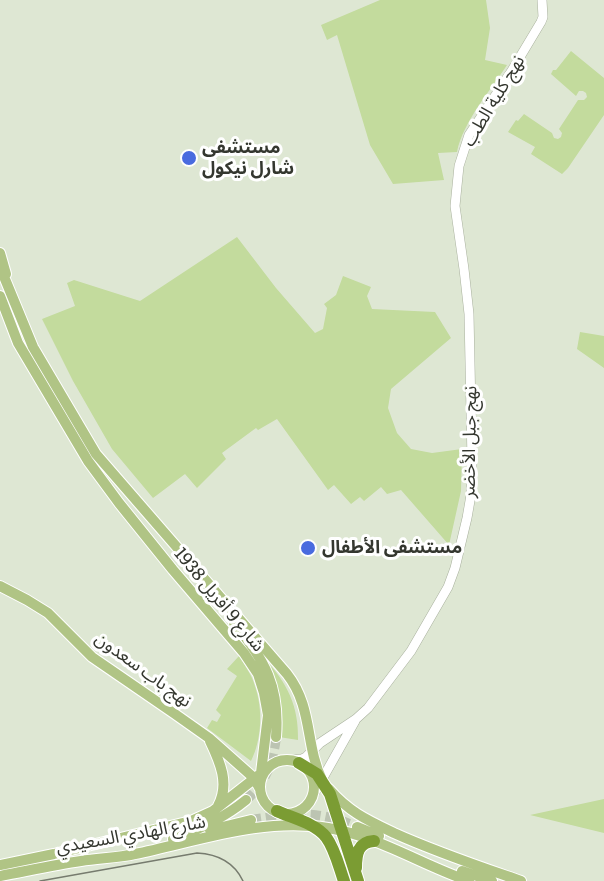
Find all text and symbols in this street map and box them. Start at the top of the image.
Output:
street label: نهج كلية الطب [458,51,530,151]
place label: مستشفى شارل نيكول [202,137,294,180]
marker: مستشفى شارل نيكول [180,149,198,167]
street label: نهج جبل الأخضر [458,386,482,498]
place label: مستشفى الأطفال [322,537,462,559]
marker: مستشفى الأطفال [299,539,317,557]
street label: شارع 9 أفريل 1938 [169,544,269,656]
street label: نهج باب سعدون [90,628,196,712]
street label: شارع الهادي السعيدي [55,811,207,859]

